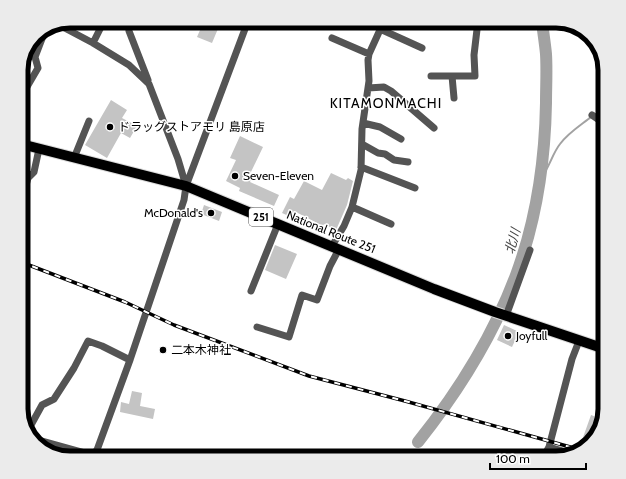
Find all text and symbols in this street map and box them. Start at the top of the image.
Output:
district label: KITAMONMACHI [330,94,442,112]
place label: ドラッグストアモリ 島原店 [118,119,265,134]
marker: ドラッグストアモリ 島原店 [105,122,115,132]
place label: Seven-Eleven [243,168,314,183]
marker: Seven-Eleven [230,171,240,181]
place label: McDonald's [144,205,203,220]
street label: National Route 251 [285,207,378,256]
marker: McDonald's [206,208,216,218]
road number: 251 [249,208,273,226]
water label: 北川 [501,224,524,256]
place label: Joyfull [515,328,548,343]
marker: Joyfull [503,331,513,341]
place label: 二本木神社 [171,342,231,357]
marker: 二本木神社 [158,345,168,355]
scale bar [490,445,586,471]
text: 100 m [496,451,530,466]

